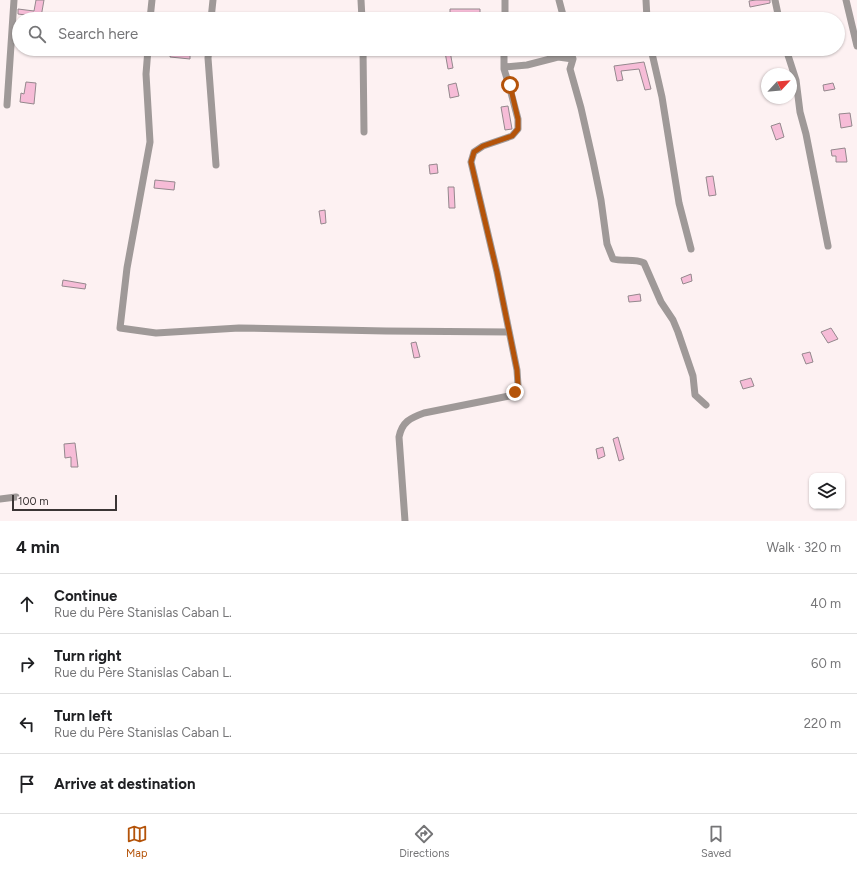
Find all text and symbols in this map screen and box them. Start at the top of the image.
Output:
search box [12,12,845,56]
icon: search [26,23,48,45]
text: Search here [58,25,138,43]
north arrow [761,68,797,104]
route start [501,76,519,94]
route end [506,383,524,401]
map controls [809,473,845,509]
button: layers [809,473,845,509]
scale bar [12,493,117,512]
text: 100 m [18,495,49,508]
text: 4 min [16,537,60,557]
text: Walk · 320 m [767,540,841,555]
text: Continue [54,587,117,605]
icon: ahead [16,593,38,615]
text: 40 m [810,596,841,611]
text: Rue du Père Stanislas Caban L. [54,605,232,620]
text: Turn right [54,647,122,665]
icon: right [16,653,38,675]
text: 60 m [811,656,841,671]
text: Rue du Père Stanislas Caban L. [54,665,232,680]
text: Turn left [54,707,112,725]
icon: left [16,713,38,735]
text: 220 m [804,716,841,731]
text: Rue du Père Stanislas Caban L. [54,725,232,740]
icon: arrive [16,773,38,795]
text: Arrive at destination [54,775,195,793]
tab: Map [126,823,148,860]
tab: Directions [399,823,449,860]
tab: Saved [701,823,731,860]

